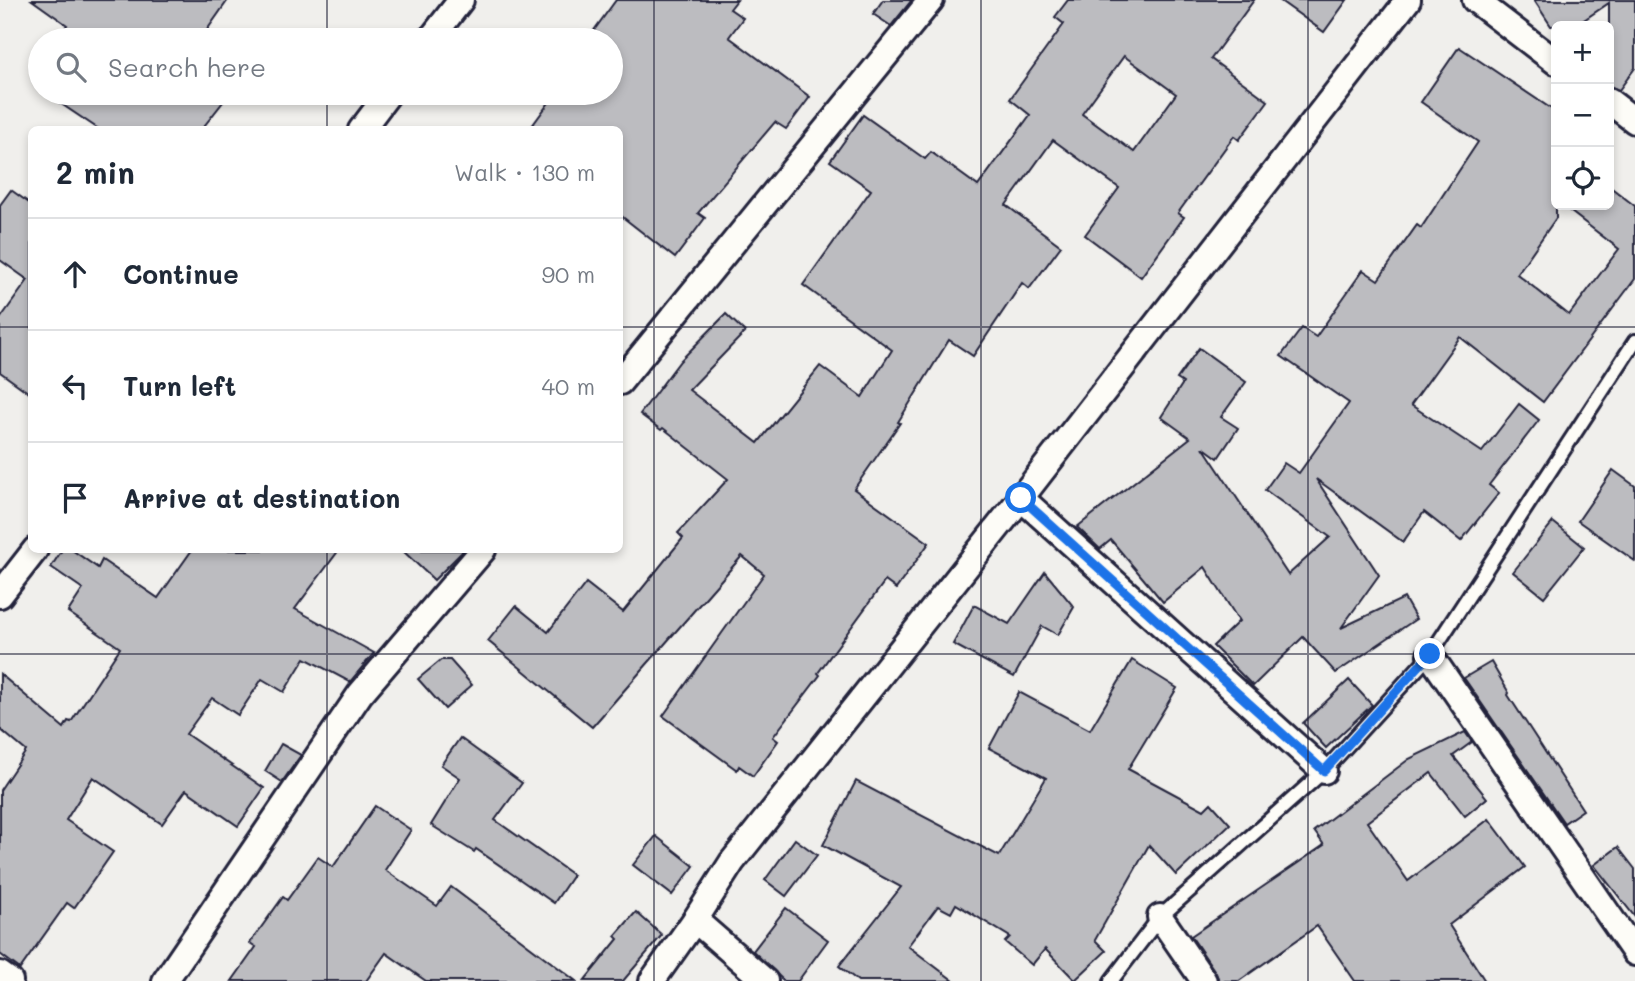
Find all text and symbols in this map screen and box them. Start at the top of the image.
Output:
map controls [1551,21,1614,210]
button: + [1551,21,1614,84]
search box [28,28,623,105]
icon: search [52,48,90,86]
text: Search here [108,50,266,84]
button: − [1551,84,1614,147]
button: locate [1551,147,1614,210]
text: 2 min [56,152,135,192]
text: Walk · 130 m [454,157,595,187]
icon: ahead [56,255,94,293]
text: Continue [123,257,239,291]
text: 90 m [542,259,595,289]
icon: left [56,367,94,405]
text: Turn left [123,369,236,403]
text: 40 m [542,371,595,401]
icon: arrive [56,479,94,517]
text: Arrive at destination [123,481,400,515]
route start [1005,482,1036,513]
route end [1414,638,1445,669]

